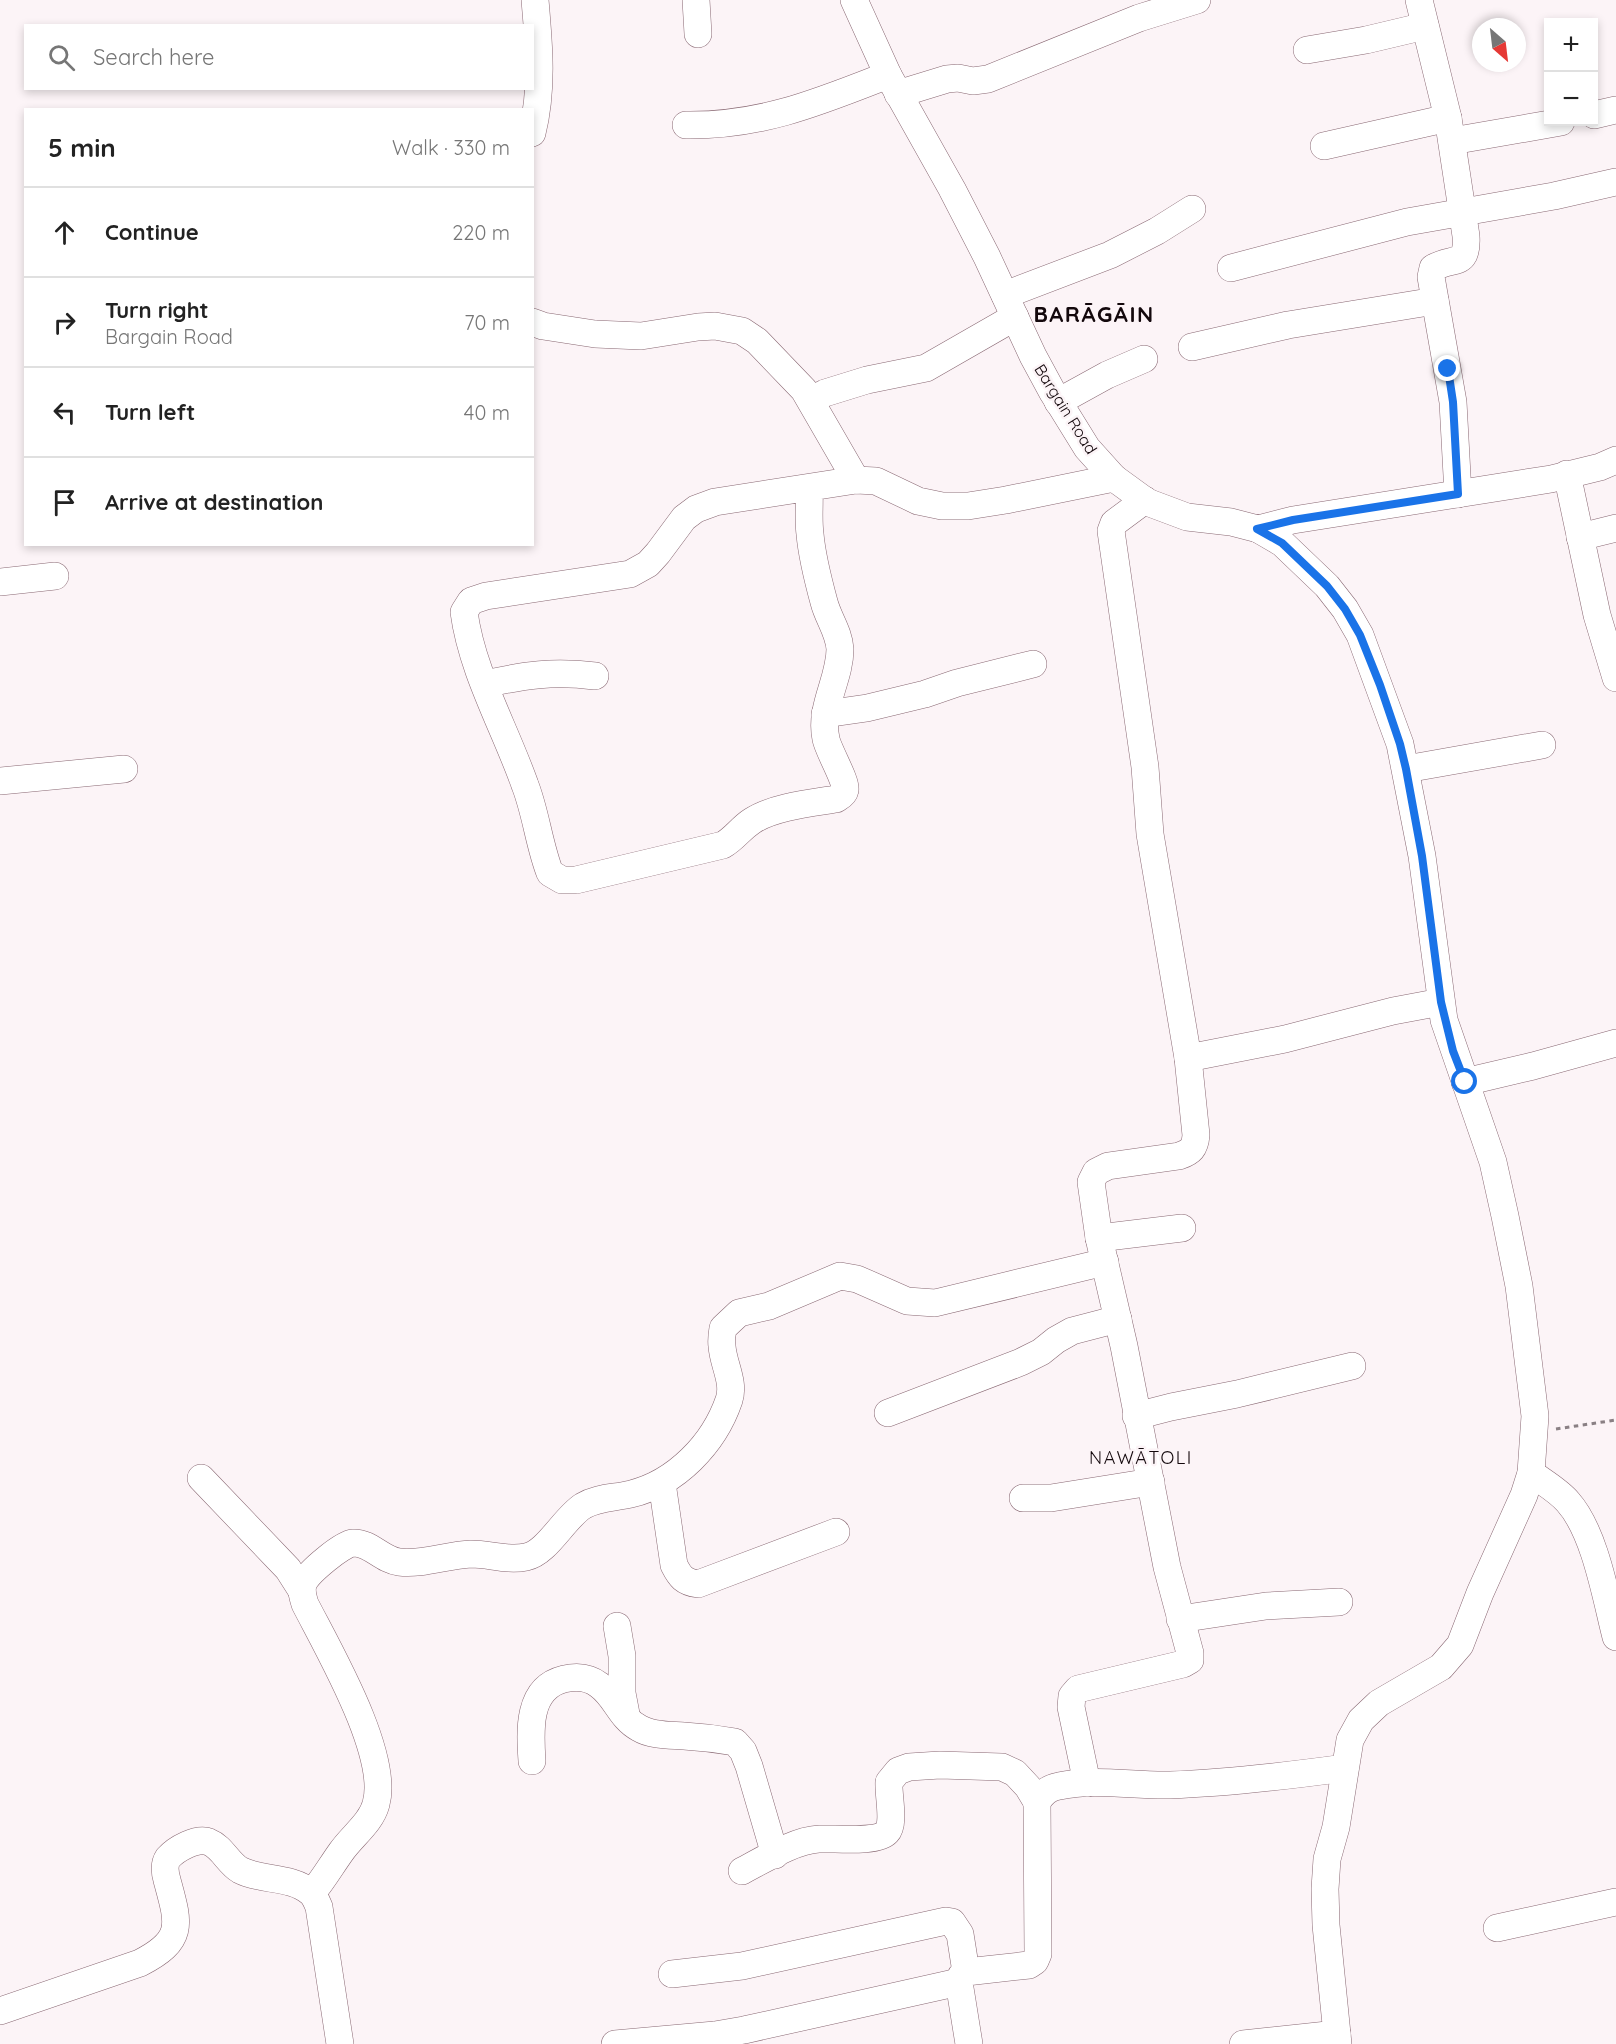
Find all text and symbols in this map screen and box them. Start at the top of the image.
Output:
north arrow [1472,18,1526,72]
map controls [1544,18,1598,126]
button: + [1544,18,1598,72]
search box [24,24,534,90]
icon: search [45,41,78,74]
text: Search here [93,43,214,71]
button: − [1544,72,1598,126]
text: 5 min [48,131,116,164]
text: Walk · 330 m [392,135,510,160]
icon: ahead [48,216,81,249]
text: Continue [105,218,199,246]
text: 220 m [452,220,510,245]
text: Turn right [105,296,209,324]
district label: BARĀGĀIN [1033,300,1155,328]
icon: right [48,306,81,339]
text: 70 m [464,310,510,335]
text: Bargain Road [105,324,233,349]
route end [1434,355,1460,381]
street label: Bargain Road [1030,360,1102,458]
icon: left [48,396,81,429]
text: Turn left [105,398,195,426]
text: 40 m [464,400,510,425]
icon: arrive [48,486,81,519]
text: Arrive at destination [105,488,323,516]
route start [1451,1068,1477,1094]
district label: NAWĀTOLI [1089,1446,1193,1469]

